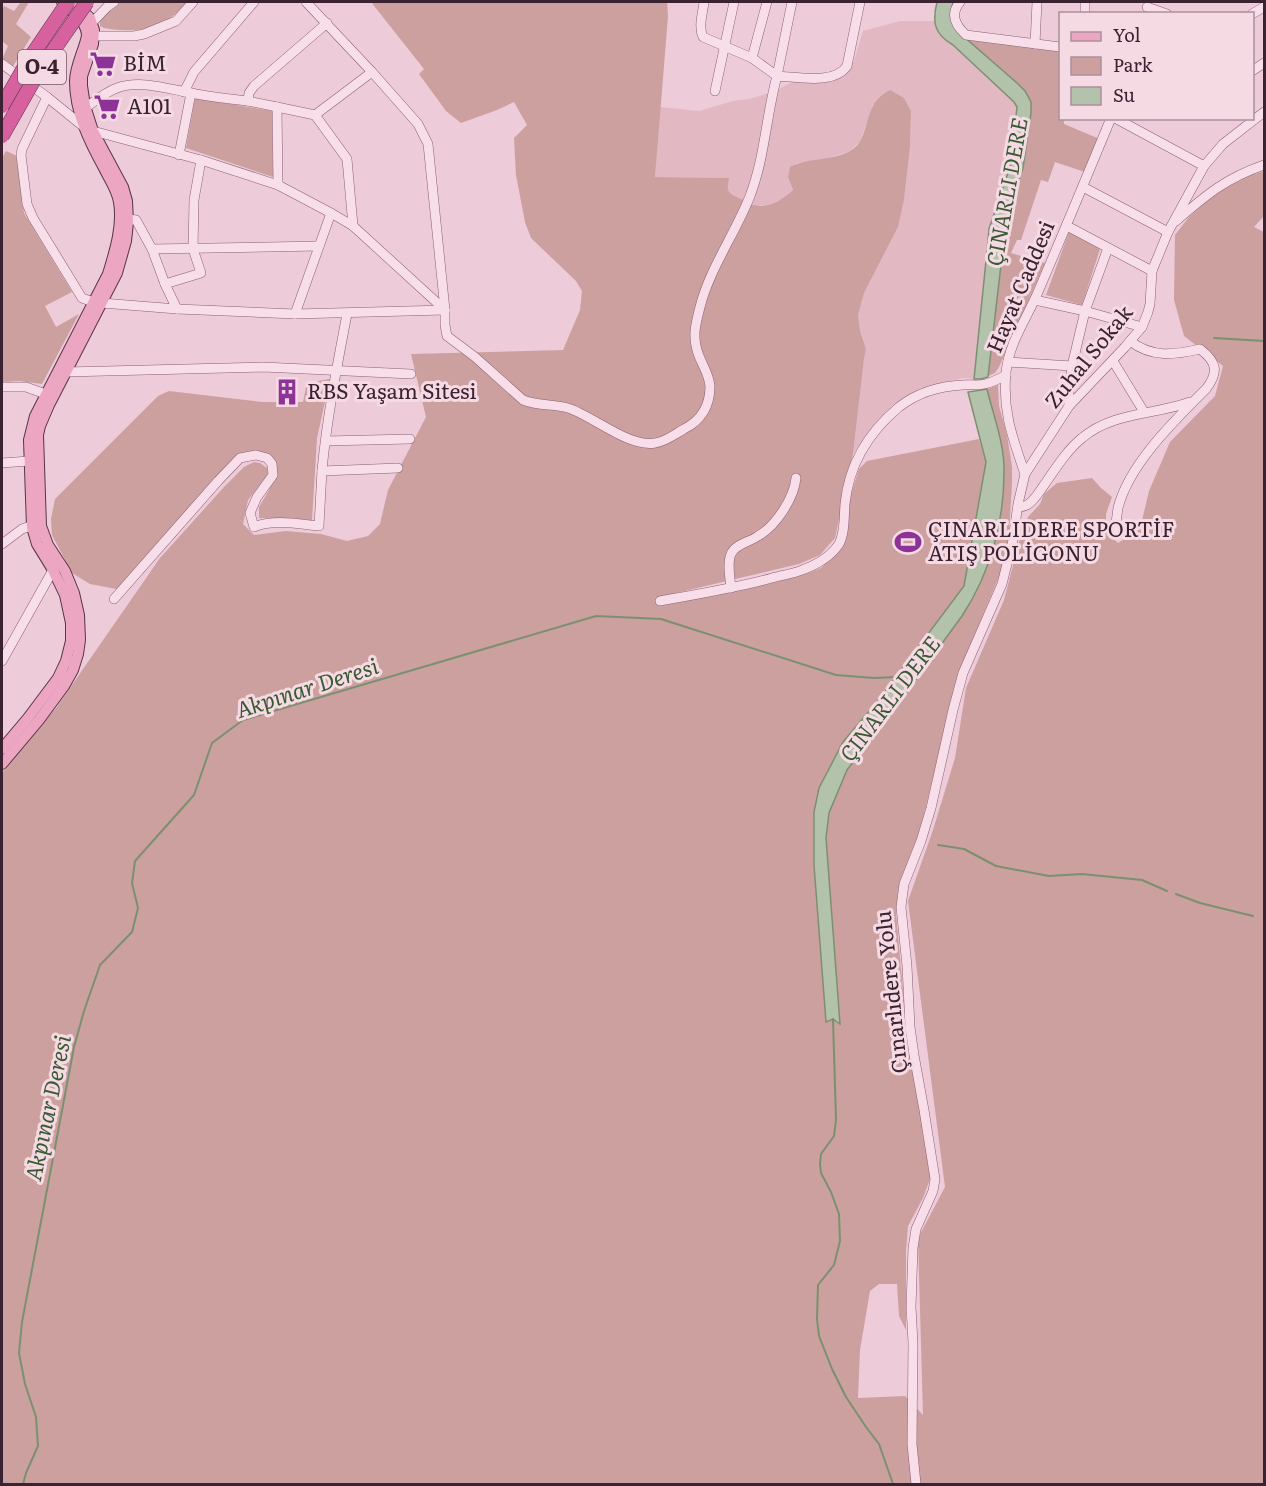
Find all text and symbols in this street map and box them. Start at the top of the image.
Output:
legend [1059,12,1254,120]
text: Yol [1113,21,1141,48]
place label: BİM [123,46,167,77]
supermarket icon: BİM [88,49,118,79]
road number: O-4 [18,50,66,84]
text: Park [1113,51,1154,78]
text: Su [1113,81,1135,108]
place label: A101 [127,89,172,120]
supermarket icon: A101 [92,92,122,122]
water label: ÇINARLI DERE [976,115,1035,268]
street label: Hayat Caddesi [977,215,1061,357]
street label: Zuhal Sokak [1036,297,1139,414]
place label: RBS Yaşam Sitesi [307,374,476,405]
building icon: RBS Yaşam Sitesi [272,377,302,407]
place label: ÇINARLIDERE SPORTİF ATIŞ POLİGONU [928,512,1174,567]
sports icon: ÇINARLIDERE SPORTİF ATIŞ POLİGONU [893,527,923,557]
water label: ÇINARLI DERE [831,628,947,768]
water label: Akpınar Deresi [231,648,383,725]
street label: Çınarlıdere Yolu [866,909,913,1075]
water label: Akpınar Deresi [15,1031,78,1184]

